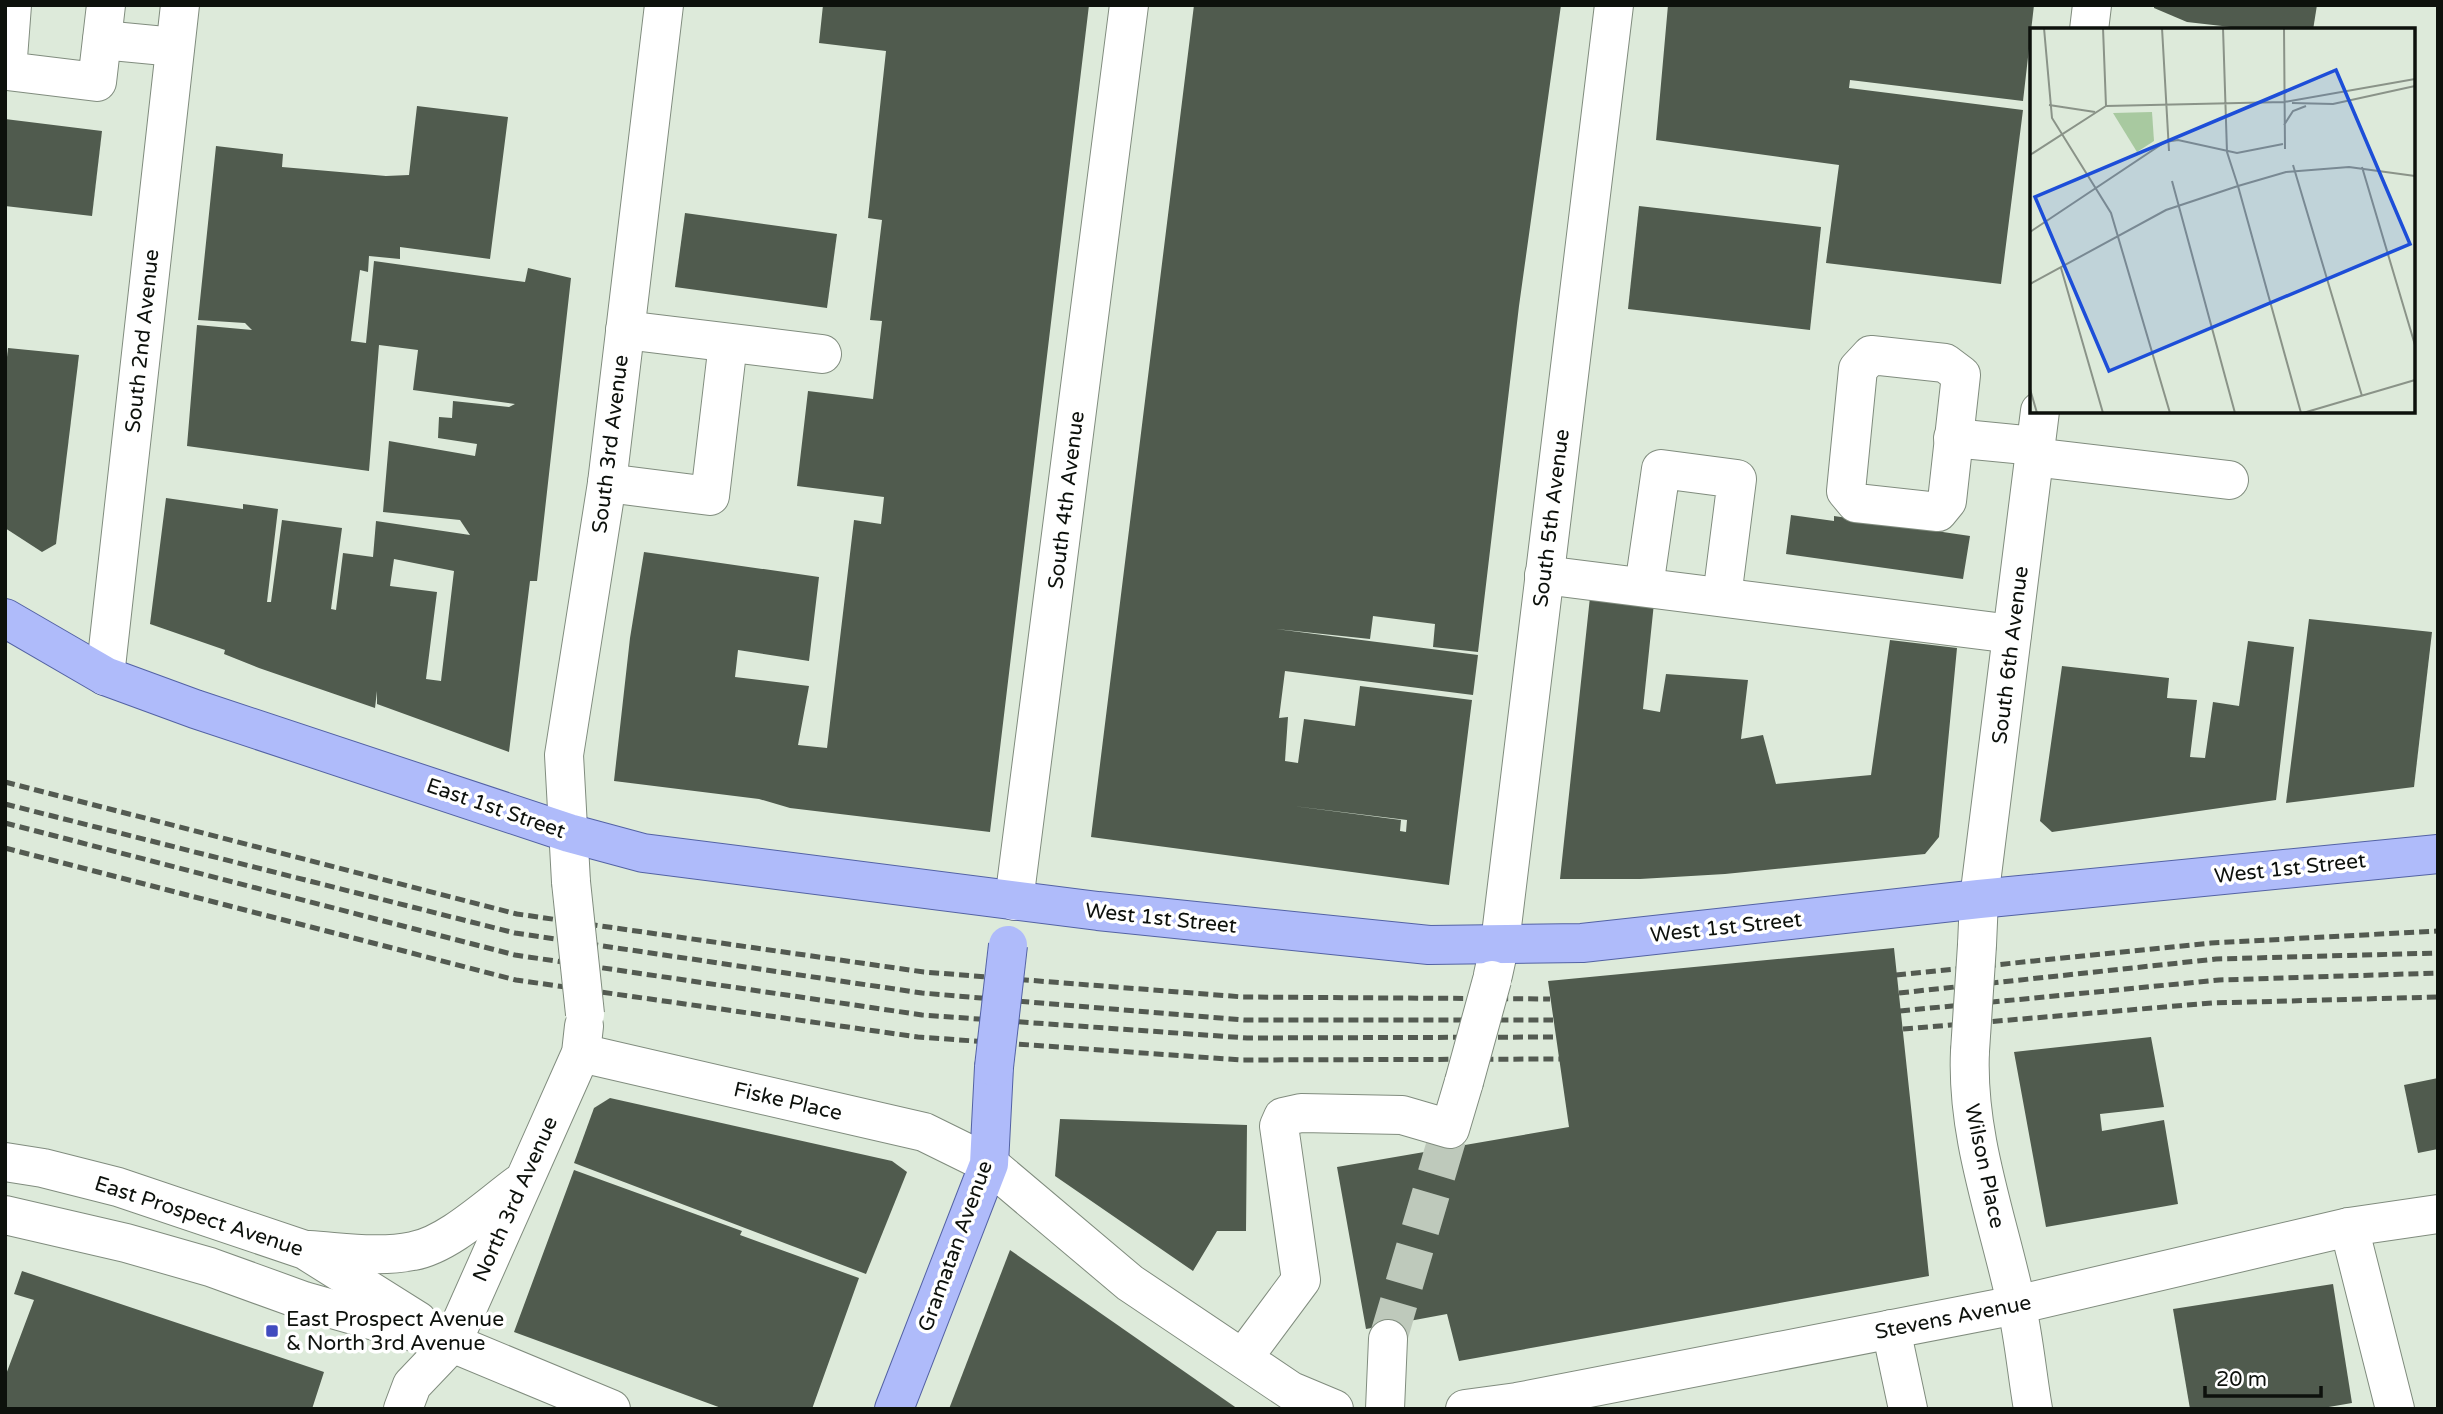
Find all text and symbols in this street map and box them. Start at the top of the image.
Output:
inset map [2030,28,2415,413]
street label: South 2nd Avenue [120,248,165,434]
street label: South 3rd Avenue [587,353,634,535]
street label: South 4th Avenue [1043,409,1090,591]
street label: South 5th Avenue [1528,427,1575,609]
street label: South 6th Avenue [1987,564,2034,746]
street label: East 1st Street [423,773,569,844]
street label: West 1st Street [2213,848,2367,889]
street label: West 1st Street [1084,898,1238,939]
street label: West 1st Street [1649,907,1803,948]
street label: Fiske Place [731,1077,845,1126]
street label: Wilson Place [1959,1102,2010,1231]
street label: North 3rd Avenue [468,1113,563,1286]
street label: Gramatan Avenue [913,1157,998,1335]
street label: East Prospect Avenue [91,1171,306,1262]
street label: Stevens Avenue [1873,1290,2033,1345]
place label: East Prospect Avenue & North 3rd Avenue [286,1307,504,1356]
marker: East Prospect Avenue & North 3rd Avenue [264,1323,280,1339]
scale bar [2205,1354,2320,1398]
text: 20 m [2216,1367,2267,1392]

